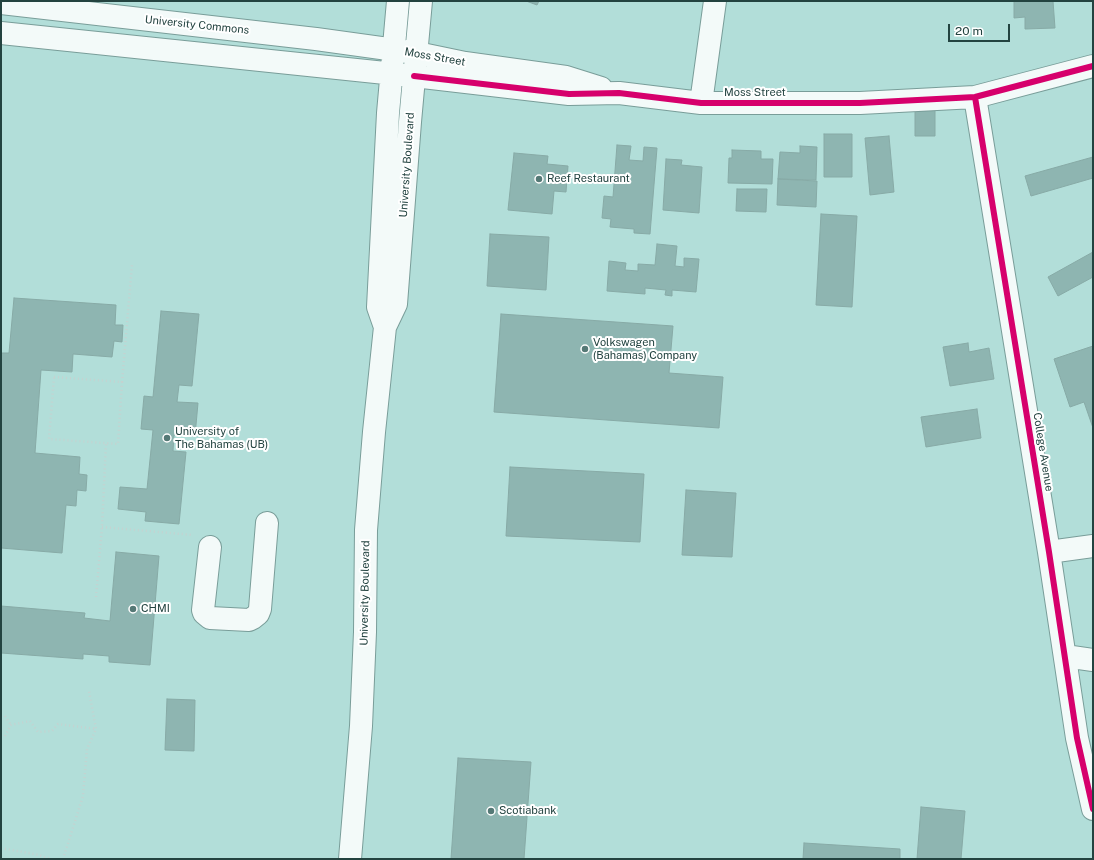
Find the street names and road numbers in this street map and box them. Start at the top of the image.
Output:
street label: University Commons [144,13,250,37]
street label: Moss Street [403,45,467,69]
street label: Moss Street [724,86,786,100]
street label: University Boulevard [397,112,417,218]
street label: College Avenue [1030,412,1056,492]
street label: University Boulevard [357,540,373,646]

